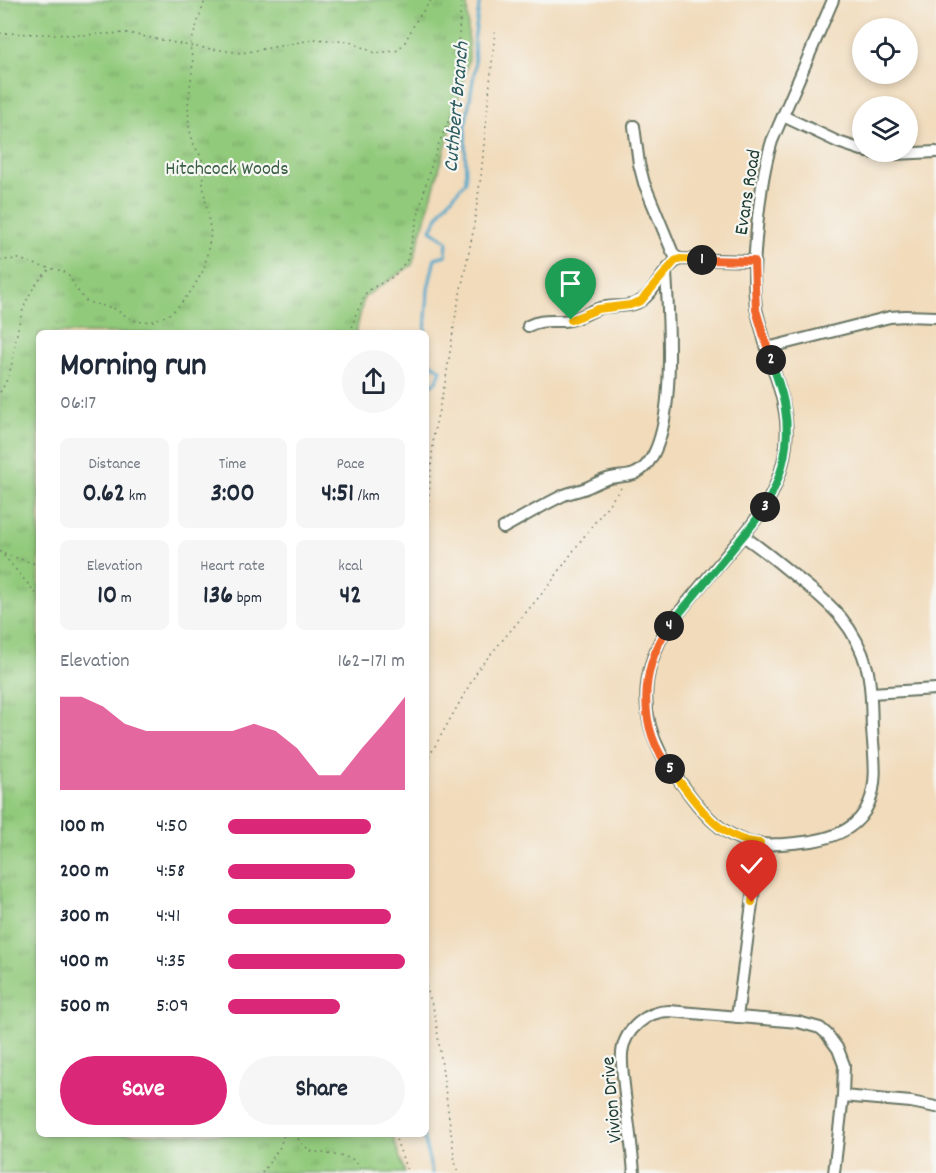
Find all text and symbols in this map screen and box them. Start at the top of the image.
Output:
map controls [852,18,918,162]
button: locate [852,18,918,84]
water label: Cuthbert Branch [437,39,479,174]
button: layers [852,96,918,162]
street label: Evans Road [728,148,770,237]
park label: Hitchcock Woods [165,156,289,184]
pin: 1 [687,245,717,275]
text: 1 [700,248,704,271]
pin [545,258,596,320]
icon: arrive [554,267,587,300]
text: Morning run [60,344,207,391]
pin: 2 [756,345,786,375]
text: 2 [768,348,775,371]
button: share [342,350,405,413]
text: 06:17 [60,390,96,418]
text: Distance [88,453,141,476]
text: Time [219,453,246,476]
text: Pace [336,453,365,476]
text: 0.62 [83,476,125,513]
text: 3:00 [210,476,255,513]
text: 4:51 [321,476,354,513]
text: km [125,485,146,508]
text: /km [354,485,380,508]
pin: 3 [750,492,780,522]
text: 3 [761,495,769,518]
text: Elevation [87,555,142,578]
text: Heart rate [200,555,265,578]
text: kcal [338,555,363,578]
text: 10 [97,578,117,615]
text: 136 [203,578,233,615]
text: 42 [339,578,362,615]
text: m [117,587,132,610]
text: bpm [233,587,262,610]
pin: 4 [654,611,684,641]
text: 4 [666,614,672,637]
text: Elevation [60,648,130,676]
text: 162–171 m [337,648,405,676]
pin: 5 [655,754,685,784]
text: 5 [666,757,674,780]
text: 100 m [60,813,105,841]
text: 4:50 [156,813,188,841]
pin [726,840,777,902]
icon: check [735,849,768,882]
text: 200 m [60,858,109,886]
text: 4:58 [156,858,185,886]
text: 300 m [60,903,109,931]
text: 4:41 [156,903,180,931]
text: 400 m [60,948,108,976]
text: 4:35 [156,948,186,976]
text: 500 m [60,993,109,1021]
text: 5:09 [156,993,189,1021]
street label: Vivion Drive [595,1055,631,1144]
button: Save [60,1056,227,1125]
button: Share [239,1056,405,1125]

